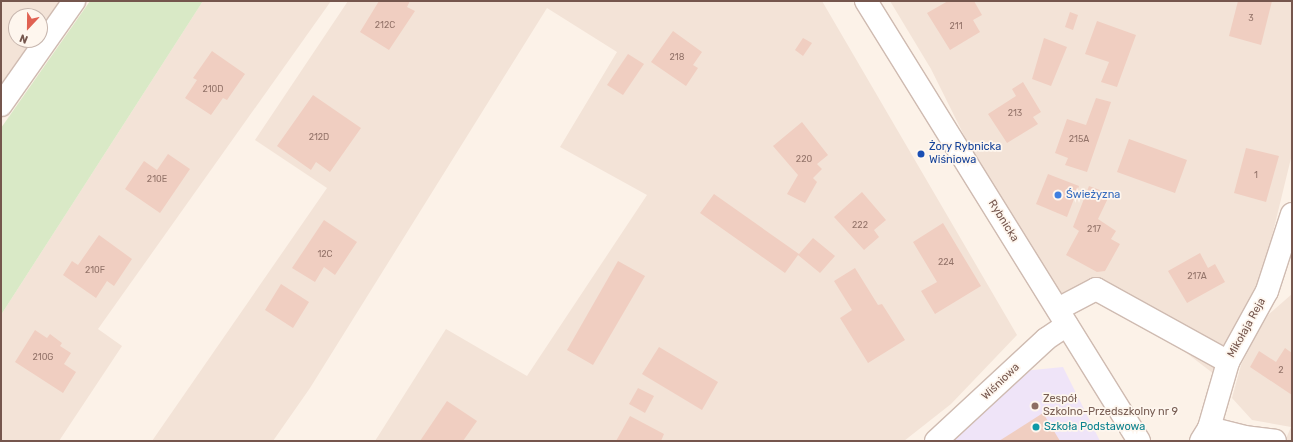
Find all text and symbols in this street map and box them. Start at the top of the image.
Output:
north arrow [8,8,48,48]
house number: 3 [1248,13,1254,23]
house number: 212C [375,20,395,30]
house number: 211 [950,21,962,31]
text: N [18,31,30,46]
house number: 218 [670,52,684,62]
house number: 210D [202,84,224,94]
house number: 213 [1008,108,1022,118]
house number: 212D [309,132,329,142]
house number: 215A [1069,134,1089,144]
place label: Żory Rybnicka Wiśniowa [929,141,1002,167]
marker: Żory Rybnicka Wiśniowa [916,149,926,159]
house number: 220 [796,154,812,164]
house number: 1 [1254,170,1258,180]
house number: 210E [147,174,167,184]
place label: Świeżyzna [1066,188,1120,202]
marker: Świeżyzna [1053,190,1063,200]
street label: Rybnicka [985,198,1021,244]
house number: 222 [852,220,868,230]
house number: 217 [1087,224,1101,234]
house number: 12C [317,249,333,259]
house number: 224 [938,257,954,267]
house number: 210F [85,265,105,275]
house number: 217A [1187,271,1207,281]
street label: Mikołaja Reja [1225,296,1269,360]
house number: 210G [33,352,53,362]
street label: Wiśniowa [979,361,1023,403]
house number: 2 [1278,365,1284,375]
place label: Zespół Szkolno-Przedszkolny nr 9 [1043,393,1178,419]
marker: Zespół Szkolno-Przedszkolny nr 9 [1030,401,1040,411]
place label: Szkoła Podstawowa [1044,420,1145,434]
marker: Szkoła Podstawowa [1031,422,1041,432]

